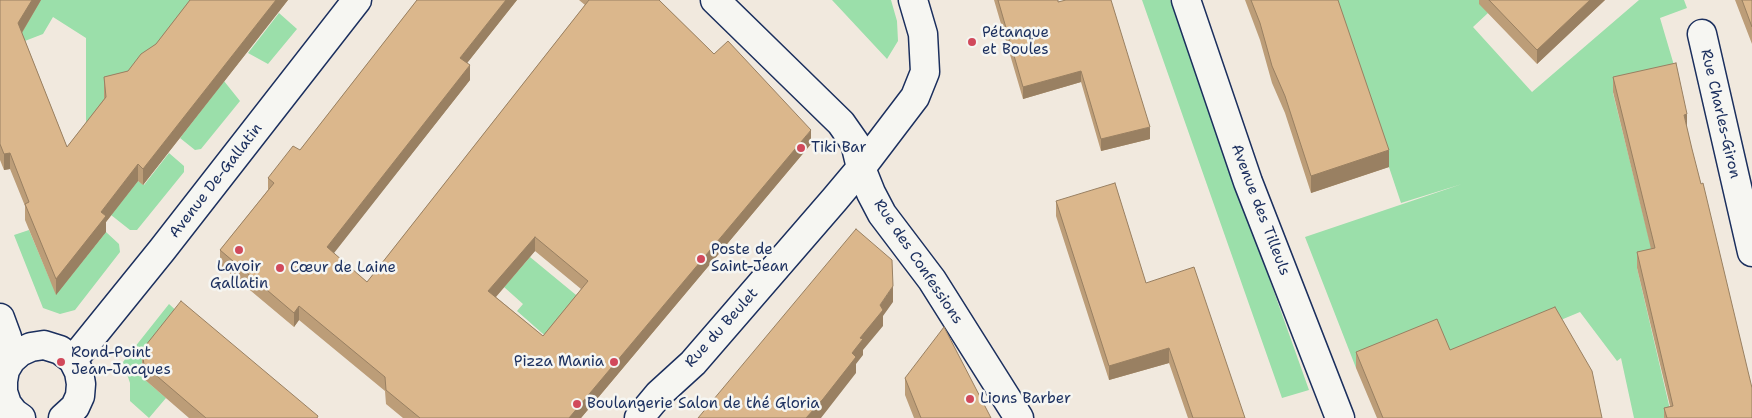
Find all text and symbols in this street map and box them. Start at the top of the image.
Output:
place label: Pétanque et Boules [982,24,1049,59]
marker: Pétanque et Boules [966,36,978,48]
street label: Rue Charles-Giron [1696,48,1744,180]
street label: Avenue De-Gallatin [166,120,266,242]
place label: Tiki Bar [811,139,867,157]
marker: Tiki Bar [795,142,807,154]
street label: Avenue des Tilleuls [1227,142,1293,278]
street label: Rue des Confessions [870,196,966,328]
place label: Poste de Saint-Jean [711,241,789,276]
marker: Lavoir Gallatin [233,244,245,256]
marker: Poste de Saint-Jean [695,253,707,265]
place label: Lavoir Gallatin [210,258,268,293]
place label: Cœur de Laine [290,259,396,277]
marker: Cœur de Laine [274,262,286,274]
street label: Rue du Beulet [682,285,762,371]
place label: Rond-Point Jean-Jacques [71,344,171,379]
place label: Pizza Mania [514,353,604,371]
marker: Rond-Point Jean-Jacques [55,356,67,368]
marker: Pizza Mania [608,356,620,368]
place label: Lions Barber [980,390,1071,408]
marker: Lions Barber [964,393,976,405]
place label: Boulangerie Salon de thé Gloria [587,395,820,413]
marker: Boulangerie Salon de thé Gloria [571,398,583,410]

